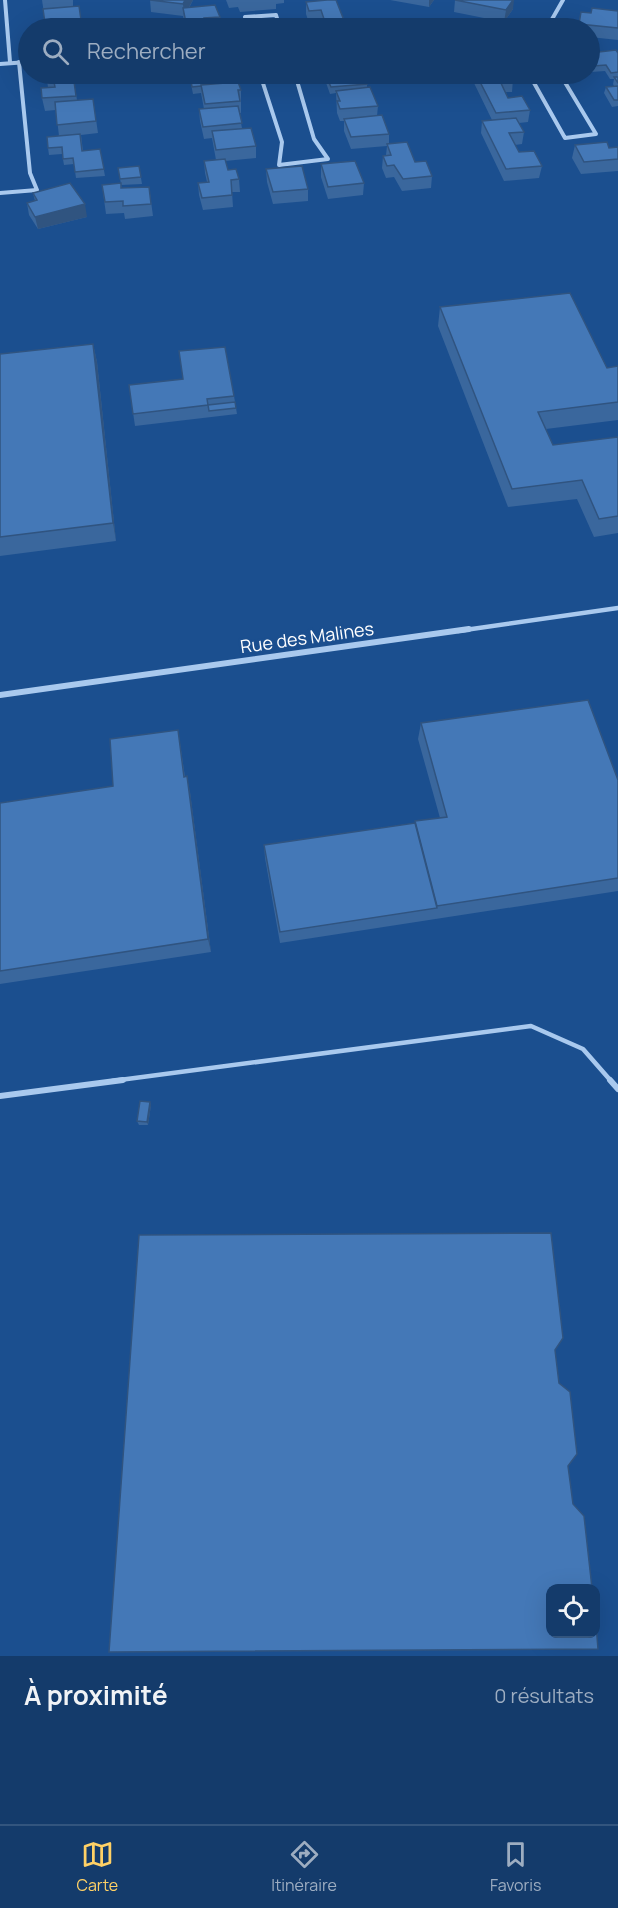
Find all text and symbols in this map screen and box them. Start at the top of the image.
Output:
search box [18,18,600,84]
icon: search [39,35,72,68]
text: Rechercher [87,36,206,66]
street label: Rue des Malines [239,616,375,658]
map controls [546,1584,600,1638]
button: locate [546,1584,600,1638]
text: À proximité [24,1677,168,1713]
text: 0 résultats [494,1682,594,1709]
tab: Carte [77,1838,118,1896]
tab: Itinéraire [271,1838,337,1896]
tab: Favoris [490,1838,541,1896]

